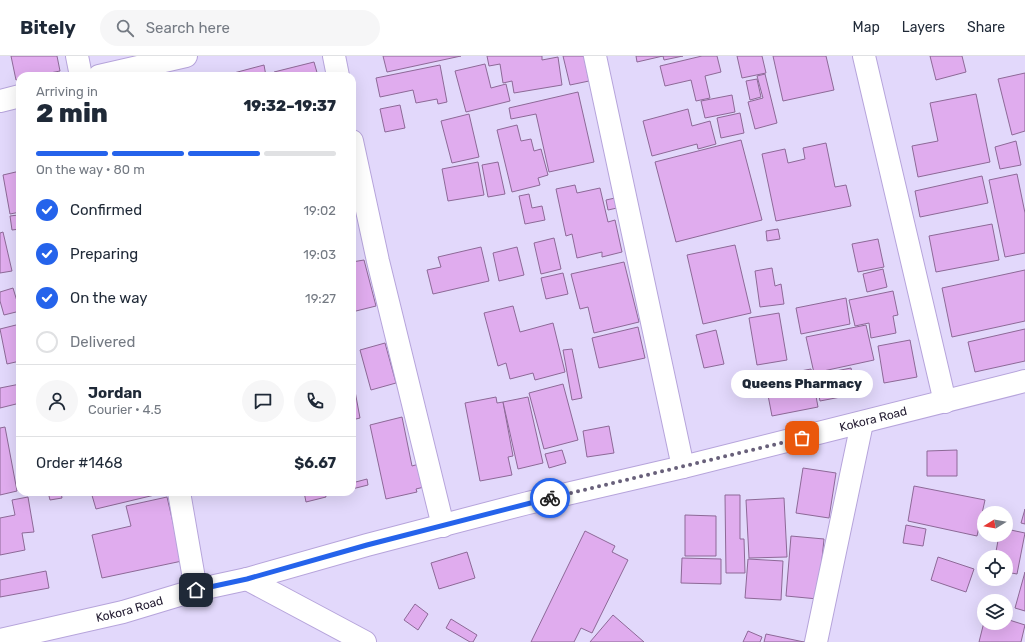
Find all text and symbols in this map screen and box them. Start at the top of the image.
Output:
search box [100,10,380,46]
text: Bitely [20,16,76,39]
icon: search [114,17,136,39]
text: Search here [146,19,230,37]
text: Map [853,19,880,36]
text: Layers [902,19,945,36]
text: Share [967,19,1005,36]
text: Arriving in [36,84,98,99]
text: 19:32–19:37 [243,97,336,115]
text: 2 min [36,98,108,129]
text: On the way · 80 m [36,162,145,177]
icon: check [36,199,58,221]
text: Confirmed [70,201,142,219]
text: 19:02 [304,203,336,218]
icon: check [36,243,58,265]
text: Preparing [70,245,138,263]
text: 19:03 [303,247,336,262]
icon: check [36,287,58,309]
text: On the way [70,289,148,307]
text: 19:27 [305,291,336,306]
text: Delivered [70,333,135,351]
callout: Queens Pharmacy [731,370,873,398]
text: Queens Pharmacy [742,376,862,391]
button: person [36,380,78,422]
button: chat [242,380,284,422]
button: phone [294,380,336,422]
text: Jordan [88,384,142,402]
text: Courier · 4.5 [88,402,162,417]
street label: Kokora Road [838,404,908,434]
pin [785,421,819,455]
icon: bag [791,427,813,449]
text: Order #1468 [36,454,123,472]
text: $6.67 [294,454,336,472]
courier [530,478,570,518]
icon: bike [539,487,561,509]
north arrow [977,506,1013,542]
map controls [977,506,1013,630]
button: locate [977,550,1013,586]
pin [179,573,213,607]
icon: home [185,579,207,601]
street label: Kokora Road [94,593,165,625]
button: layers [977,594,1013,630]

